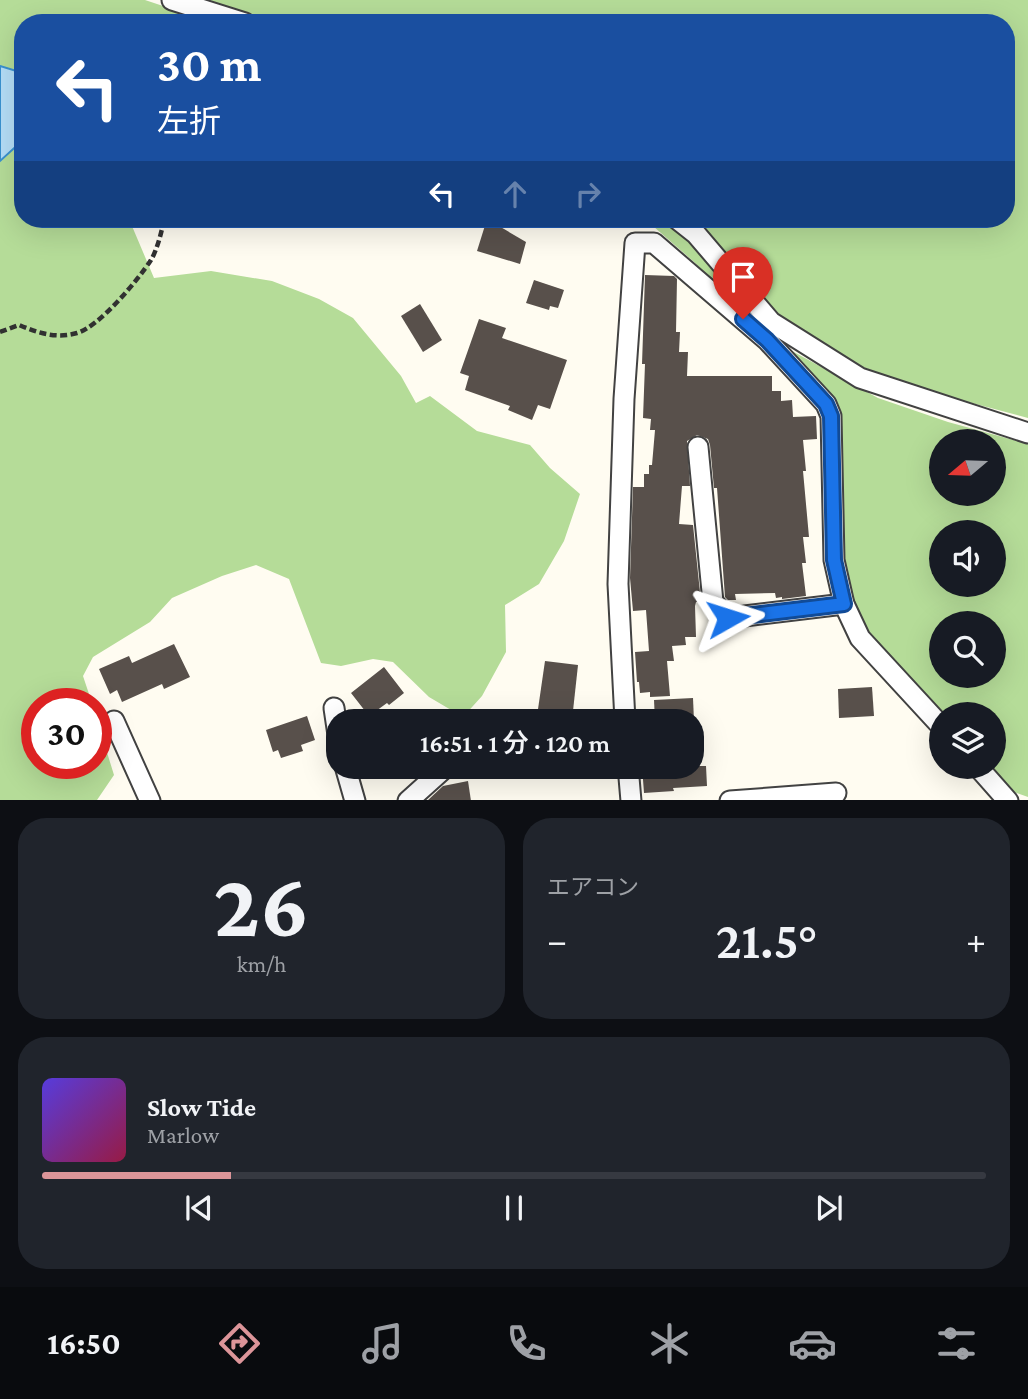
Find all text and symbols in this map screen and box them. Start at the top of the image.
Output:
text: 30 m [157,37,262,92]
icon: left [42,42,133,133]
text: 左折 [157,103,221,139]
icon: left [423,175,461,213]
icon: ahead [496,175,534,213]
icon: right [569,175,607,213]
pin [713,247,773,319]
icon: arrive [724,258,762,296]
north arrow [929,429,1006,506]
map controls [929,429,1006,779]
button: sound [929,520,1006,597]
position arrow [691,581,765,655]
button: search [929,611,1006,688]
speed limit sign: 30 [21,688,112,779]
button: layers [929,702,1006,779]
text: 16:51 · 1 分 · 120 m [420,729,610,758]
text: 26 [213,854,310,956]
text: エアコン [547,874,639,900]
text: 21.5° [716,911,817,969]
text: − [547,919,567,961]
text: + [966,919,986,961]
text: km/h [237,951,286,977]
text: Slow Tide [147,1093,256,1122]
text: Marlow [147,1122,219,1148]
icon: previous [180,1189,218,1227]
icon: pause [495,1189,533,1227]
icon: next [810,1189,848,1227]
icon: directions [215,1319,264,1368]
icon: music [358,1319,407,1368]
icon: phone [502,1319,551,1368]
icon: climate [645,1319,694,1368]
icon: car [788,1319,837,1368]
icon: filters [932,1319,981,1368]
text: 16:50 [47,1325,121,1361]

